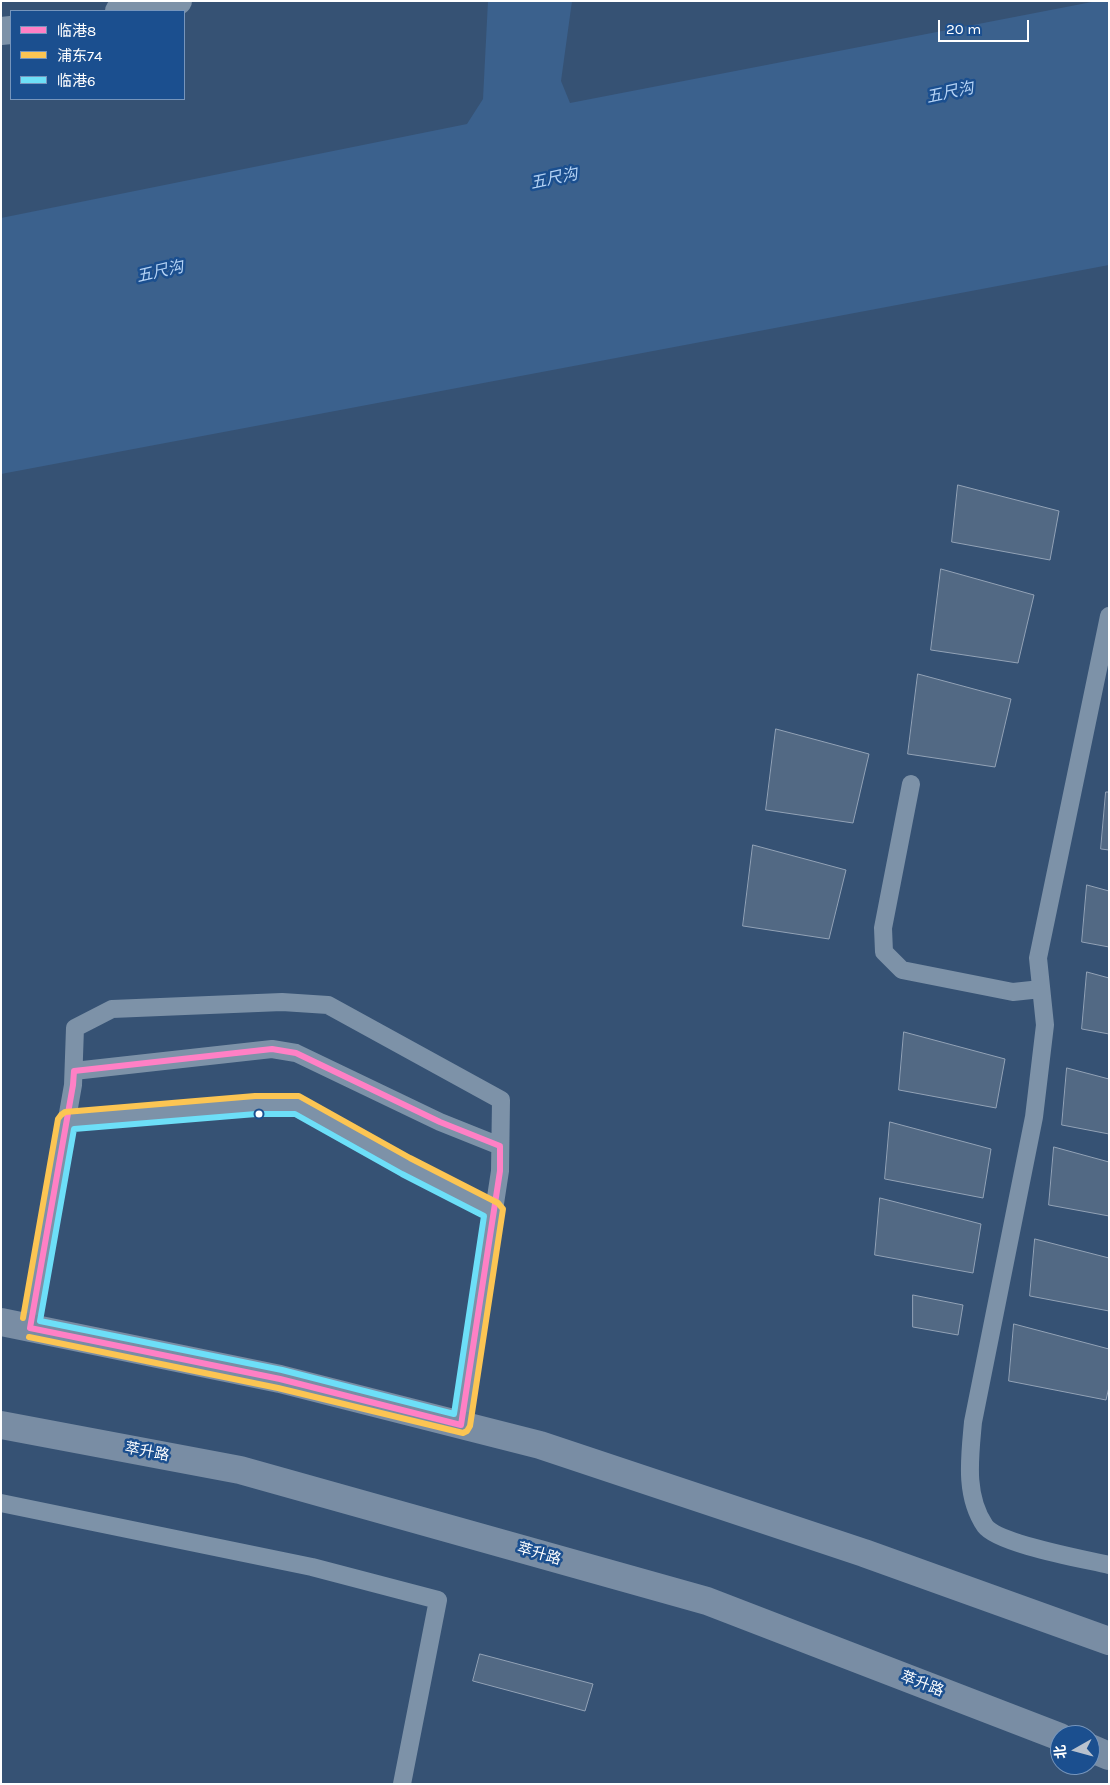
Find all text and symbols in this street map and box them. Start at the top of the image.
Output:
legend [10,10,185,100]
scale bar [940,10,1031,42]
text: 20 m [946,20,981,38]
text: 临港8 [57,22,96,40]
text: 浦东74 [57,47,102,65]
text: 临港6 [57,72,96,90]
water label: 五尺沟 [925,79,975,107]
water label: 五尺沟 [529,165,579,193]
water label: 五尺沟 [134,257,186,287]
unlabelled marker [254,1109,264,1119]
street label: 萃升路 [123,1439,171,1465]
street label: 萃升路 [515,1539,563,1569]
street label: 萃升路 [898,1668,946,1700]
north arrow [1050,1725,1100,1775]
text: 北 [1051,1744,1070,1760]

